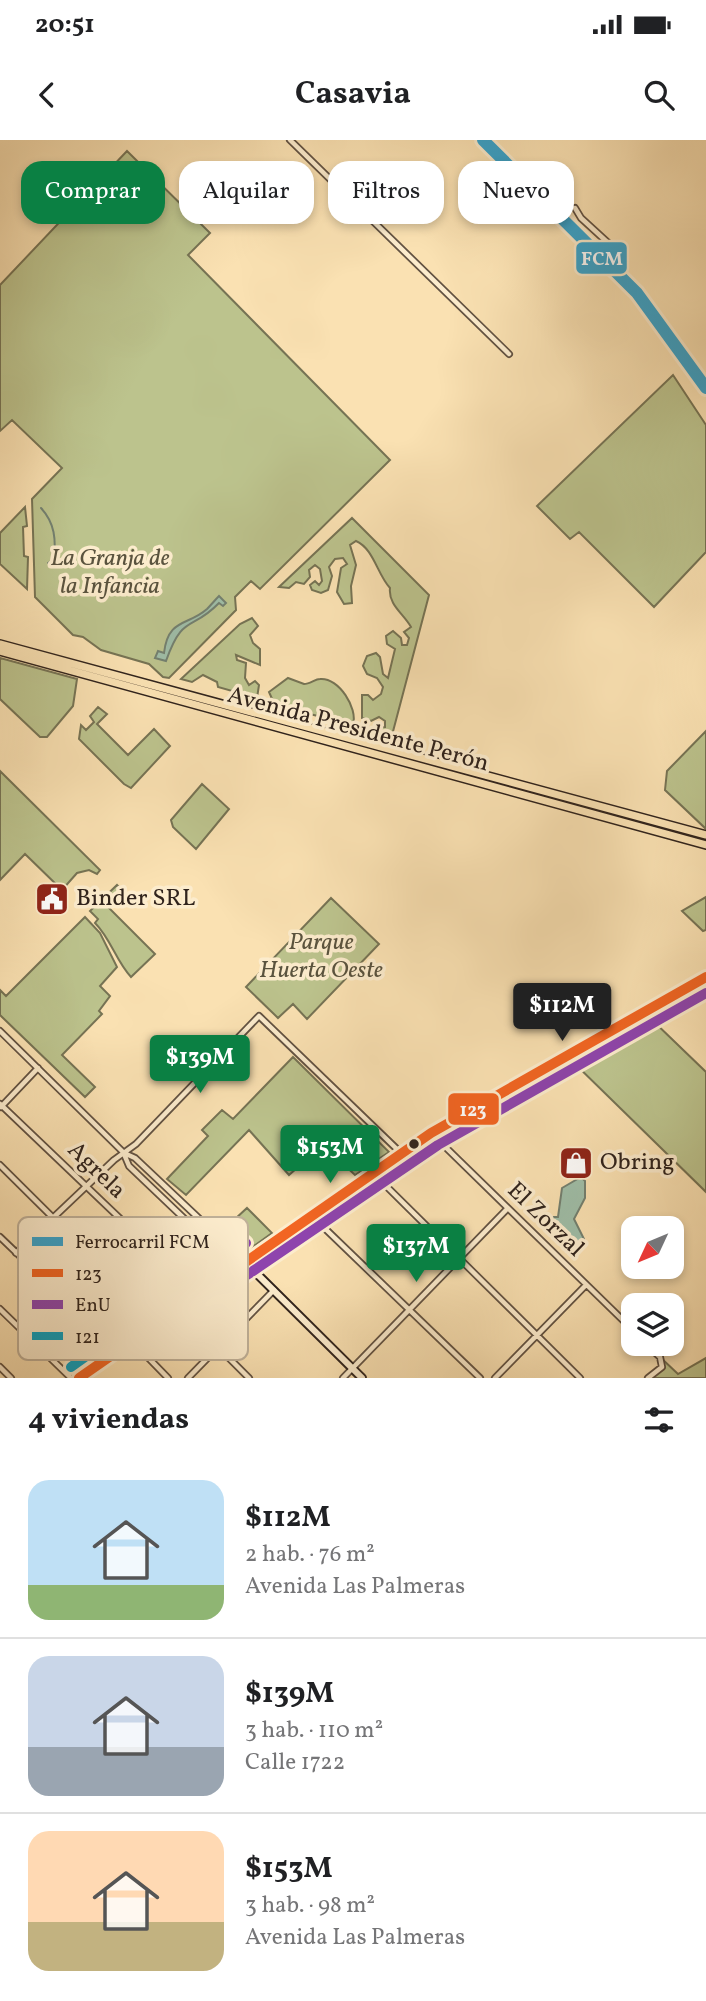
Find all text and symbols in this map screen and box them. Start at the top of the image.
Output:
text: 20:51 [35,7,95,43]
text: Casavia [295,73,411,117]
icon: back [28,76,66,114]
icon: search [640,76,678,114]
chip: Comprar [21,161,165,224]
chip: Alquilar [179,161,314,224]
chip: Filtros [328,161,444,224]
chip: Nuevo [458,161,574,224]
line badge: FCM [575,241,628,275]
text: FCM [581,247,623,273]
park label: La Granja de la Infancia [50,542,170,604]
street label: Avenida Presidente Perón [223,679,493,781]
public building icon: Binder SRL [33,880,71,918]
place label: Binder SRL [76,882,195,916]
park label: Parque Huerta Oeste [259,926,383,988]
pin: $112M [513,984,611,1043]
text: $112M [529,990,595,1022]
pin: $139M [151,1035,249,1095]
text: $139M [166,1042,234,1074]
line badge: 123 [447,1092,500,1126]
text: 123 [460,1098,486,1124]
pin: $153M [281,1126,379,1185]
text: $153M [296,1132,364,1164]
street label: Agrela [59,1135,133,1207]
unlabelled marker [407,1137,421,1151]
shop icon: Obring [557,1144,595,1182]
place label: Obring [600,1146,675,1180]
street label: El Zorzal [499,1175,591,1265]
north arrow [621,1216,684,1279]
map controls [621,1216,684,1356]
legend [18,1217,248,1360]
pin: $137M [367,1224,465,1284]
text: Ferrocarril FCM [75,1230,210,1256]
text: $137M [382,1231,450,1263]
text: 123 [75,1262,102,1288]
text: EnU [75,1293,111,1319]
button: layers [621,1293,684,1356]
text: 121 [75,1325,100,1351]
text: 4 viviendas [28,1399,189,1441]
icon: filters [640,1401,678,1439]
text: $112M [245,1497,330,1539]
icon: home [84,1508,168,1592]
text: 2 hab. · 76 m² [245,1539,375,1571]
text: Avenida Las Palmeras [245,1571,465,1603]
text: $139M [245,1673,334,1715]
icon: home [84,1684,168,1768]
text: 3 hab. · 110 m² [245,1715,383,1747]
text: Calle 1722 [245,1747,345,1779]
text: $153M [245,1848,333,1890]
icon: home [84,1859,168,1943]
text: 3 hab. · 98 m² [245,1890,375,1922]
text: Avenida Las Palmeras [245,1922,465,1954]

